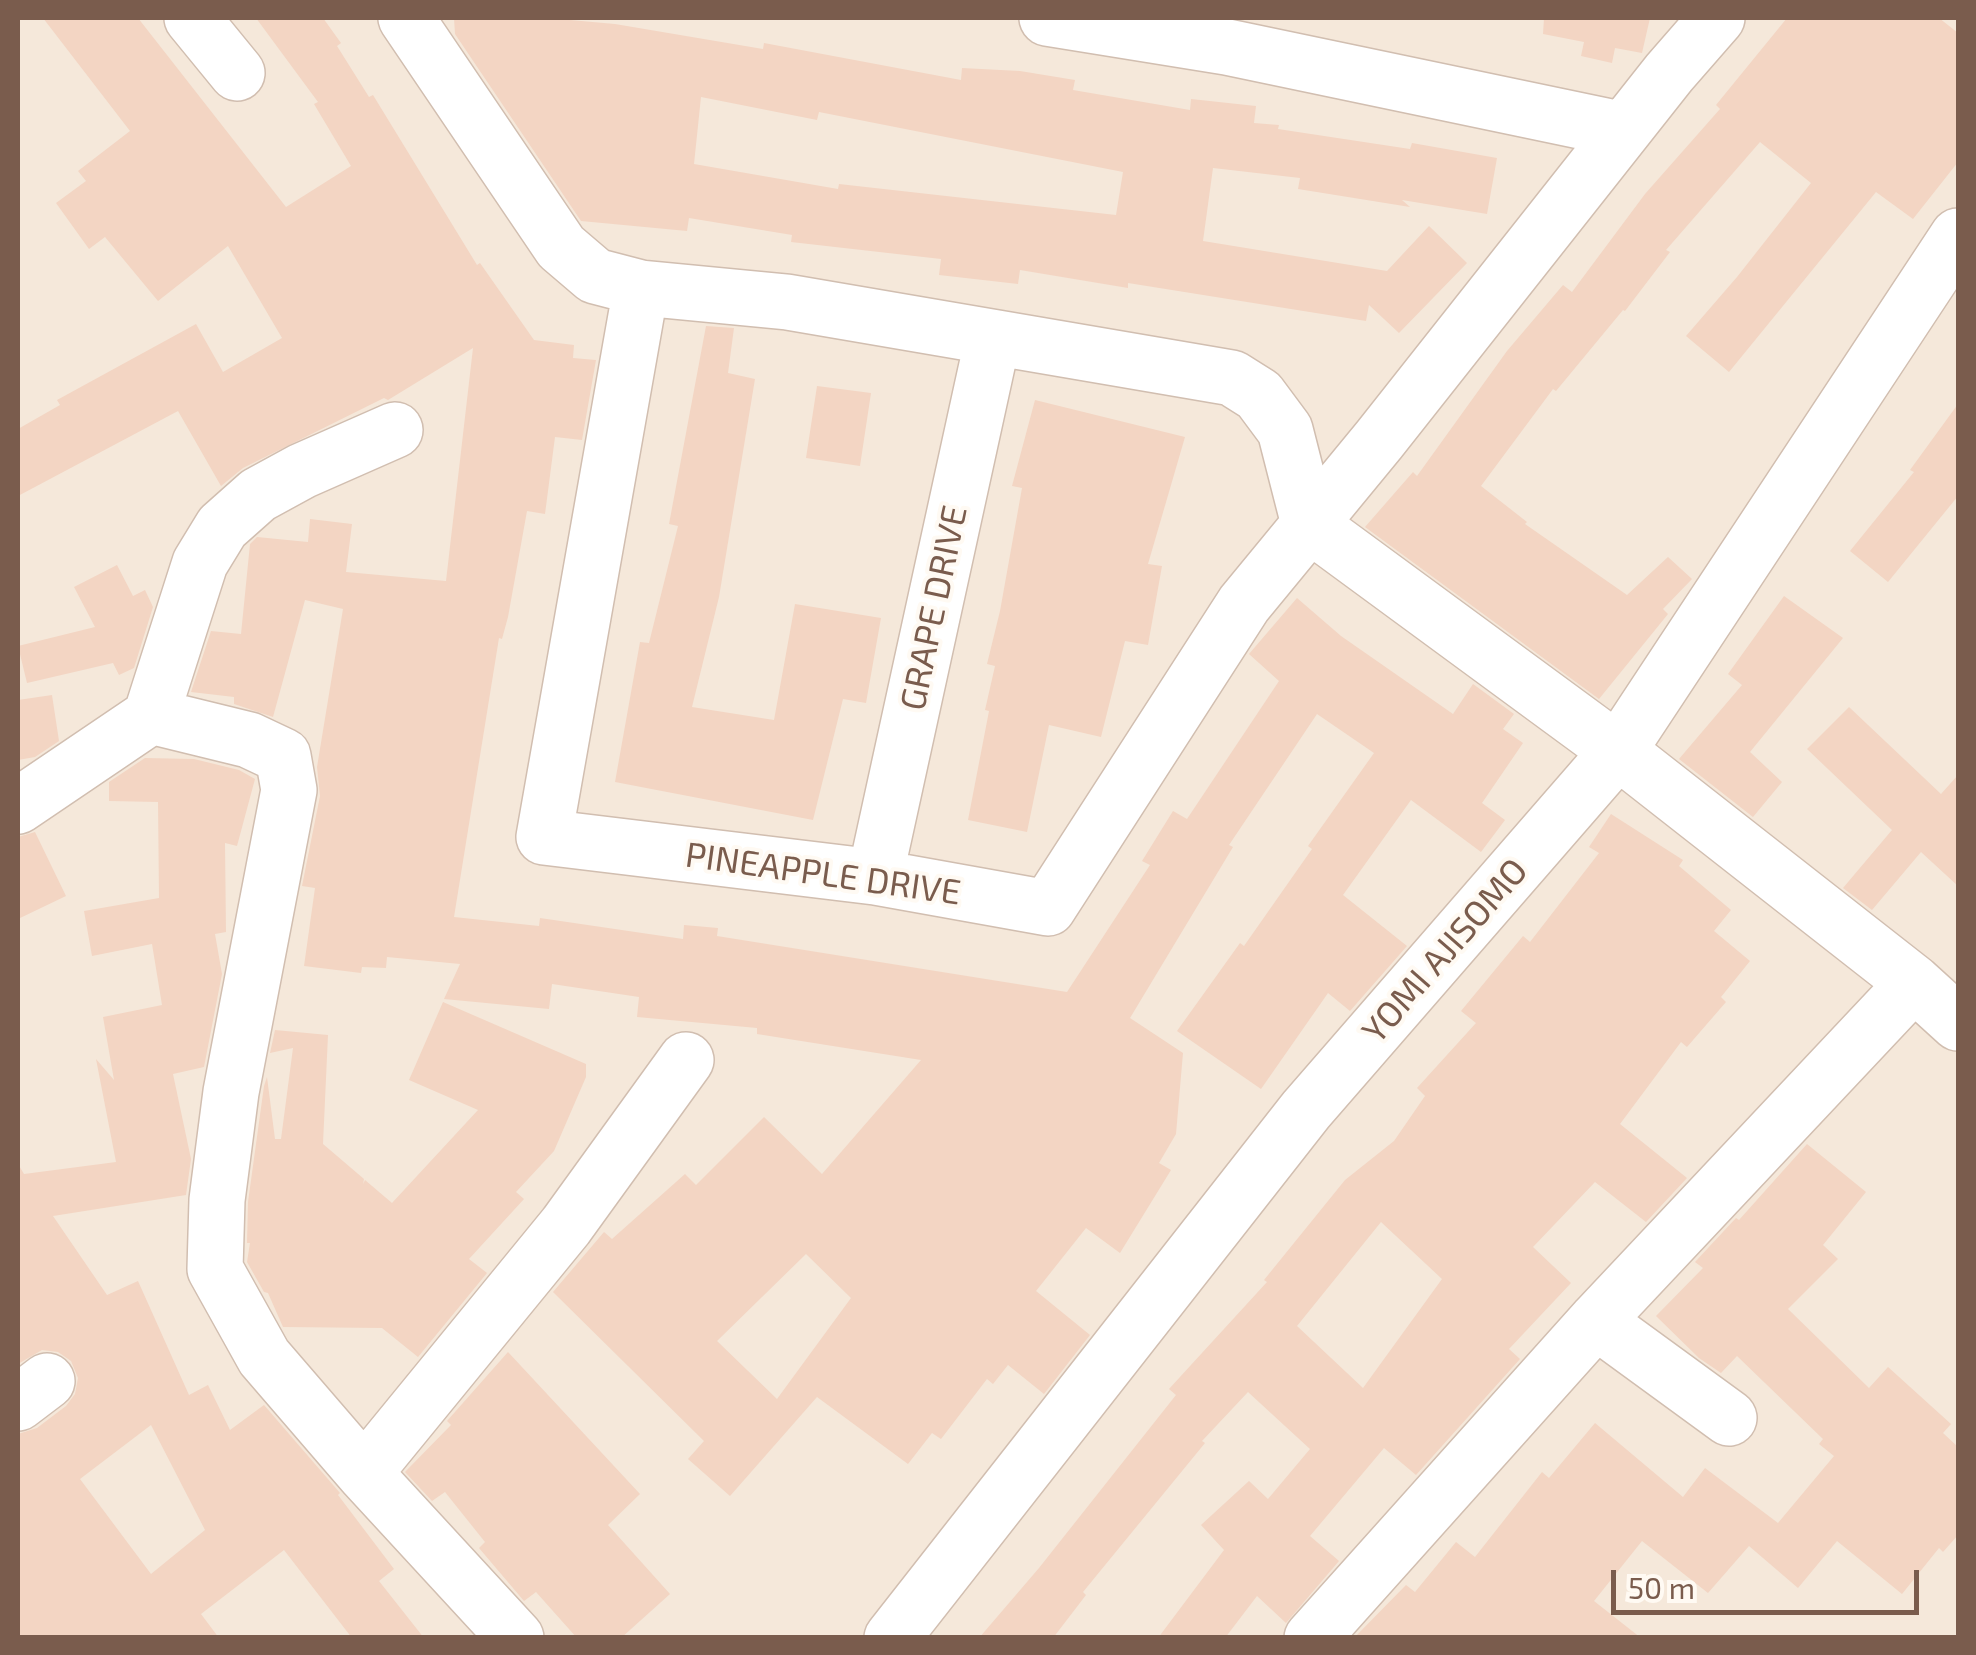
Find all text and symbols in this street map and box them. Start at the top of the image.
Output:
street label: GRAPE DRIVE [892,502,976,714]
street label: PINEAPPLE DRIVE [683,834,963,914]
street label: YOMI AJISOMO [1354,850,1536,1052]
scale bar [1616,1550,1924,1612]
text: 50 m [1628,1569,1695,1605]

